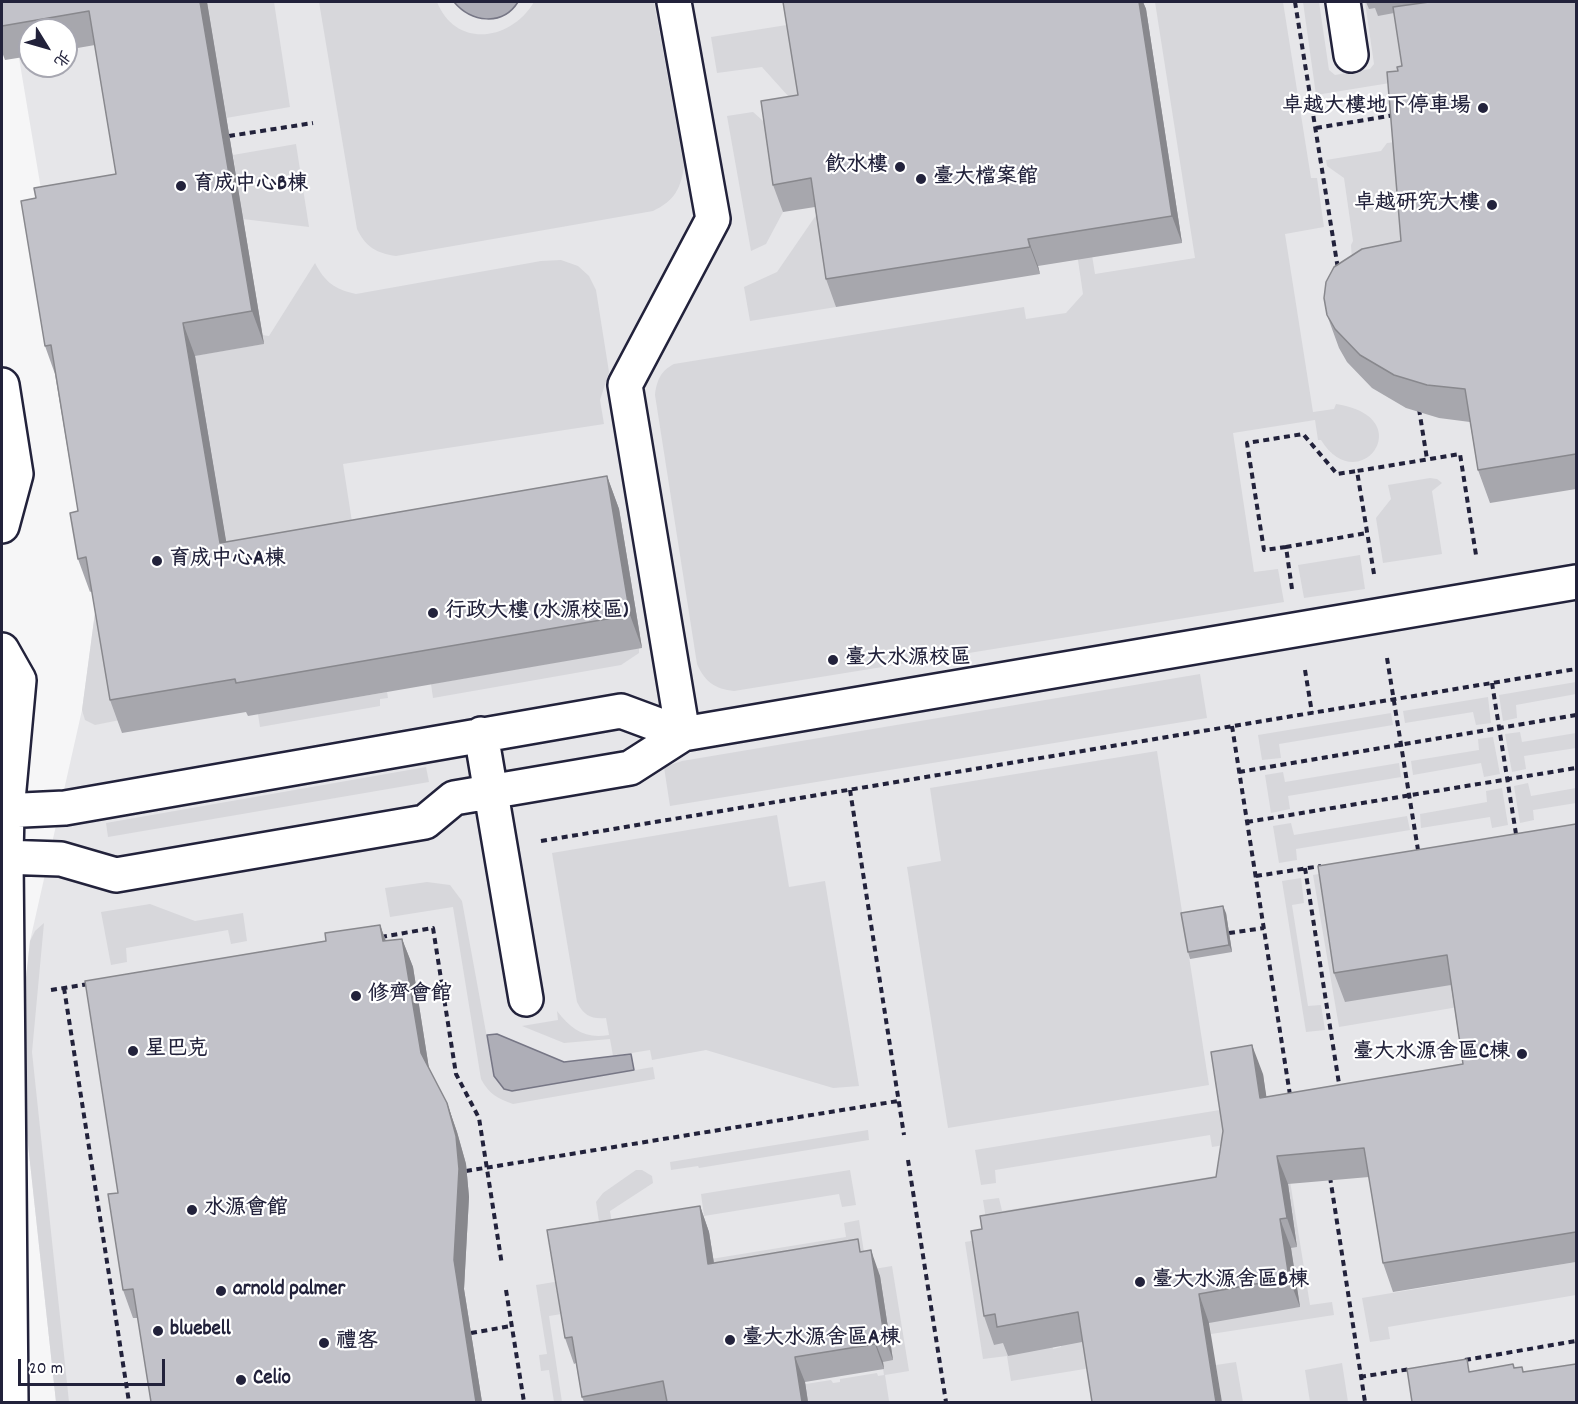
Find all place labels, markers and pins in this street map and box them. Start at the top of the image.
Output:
place label: 卓越大樓地下停車場 [1282,95,1471,121]
marker: 卓越大樓地下停車場 [1476,101,1490,115]
place label: 飲水樓 [825,154,888,180]
marker: 飲水樓 [893,160,907,174]
place label: 臺大檔案館 [933,166,1038,192]
marker: 臺大檔案館 [914,172,928,186]
place label: 育成中心B棟 [193,173,308,199]
marker: 育成中心B棟 [174,179,188,193]
place label: 卓越研究大樓 [1354,192,1480,218]
marker: 卓越研究大樓 [1485,198,1499,212]
place label: 育成中心A棟 [169,548,285,574]
marker: 育成中心A棟 [150,554,164,568]
place label: 行政大樓 (水源校區) [445,600,628,626]
marker: 行政大樓 (水源校區) [426,606,440,620]
place label: 臺大水源校區 [845,647,971,673]
marker: 臺大水源校區 [826,653,840,667]
place label: 修齊會館 [368,983,452,1009]
marker: 修齊會館 [349,989,363,1003]
place label: 星巴克 [145,1038,208,1064]
place label: 臺大水源舍區C棟 [1353,1041,1510,1067]
marker: 星巴克 [126,1044,140,1058]
marker: 臺大水源舍區C棟 [1515,1047,1529,1061]
place label: 水源會館 [204,1197,288,1223]
marker: 水源會館 [185,1203,199,1217]
place label: 臺大水源舍區B棟 [1152,1269,1309,1295]
marker: 臺大水源舍區B棟 [1133,1275,1147,1289]
place label: arnold palmer [233,1278,345,1304]
marker: arnold palmer [214,1284,228,1298]
place label: bluebell [170,1318,231,1344]
marker: bluebell [151,1324,165,1338]
place label: 臺大水源舍區A棟 [742,1327,900,1353]
place label: 禮客 [336,1330,378,1356]
marker: 臺大水源舍區A棟 [723,1333,737,1347]
marker: 禮客 [317,1336,331,1350]
place label: Celio [253,1367,291,1393]
marker: Celio [234,1373,248,1387]

